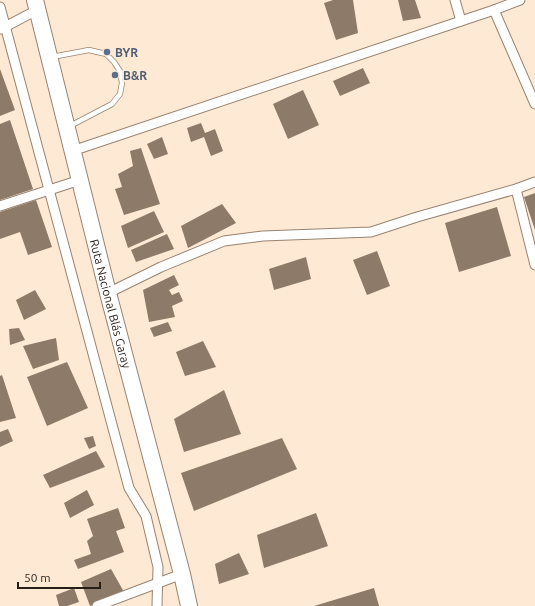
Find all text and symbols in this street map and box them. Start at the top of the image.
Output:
place label: BYR [115,46,138,59]
marker: BYR [102,47,112,57]
place label: B&R [123,69,147,82]
marker: B&R [110,70,120,80]
street label: Ruta Nacional Blás Garay [88,238,134,370]
scale bar [18,564,100,590]
text: 50 m [24,571,51,584]

